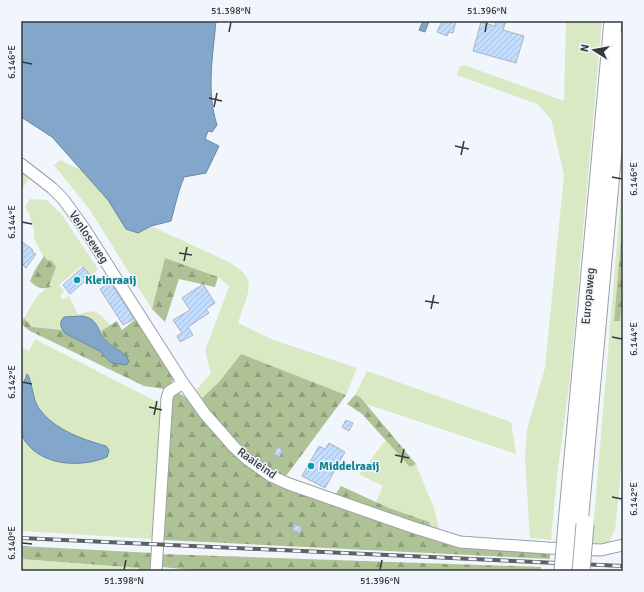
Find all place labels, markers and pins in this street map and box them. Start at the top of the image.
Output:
place label: Kleinraaij [85,273,136,288]
marker: Kleinraaij [72,275,82,285]
place label: Middelraaij [319,459,379,474]
marker: Middelraaij [306,461,316,471]

